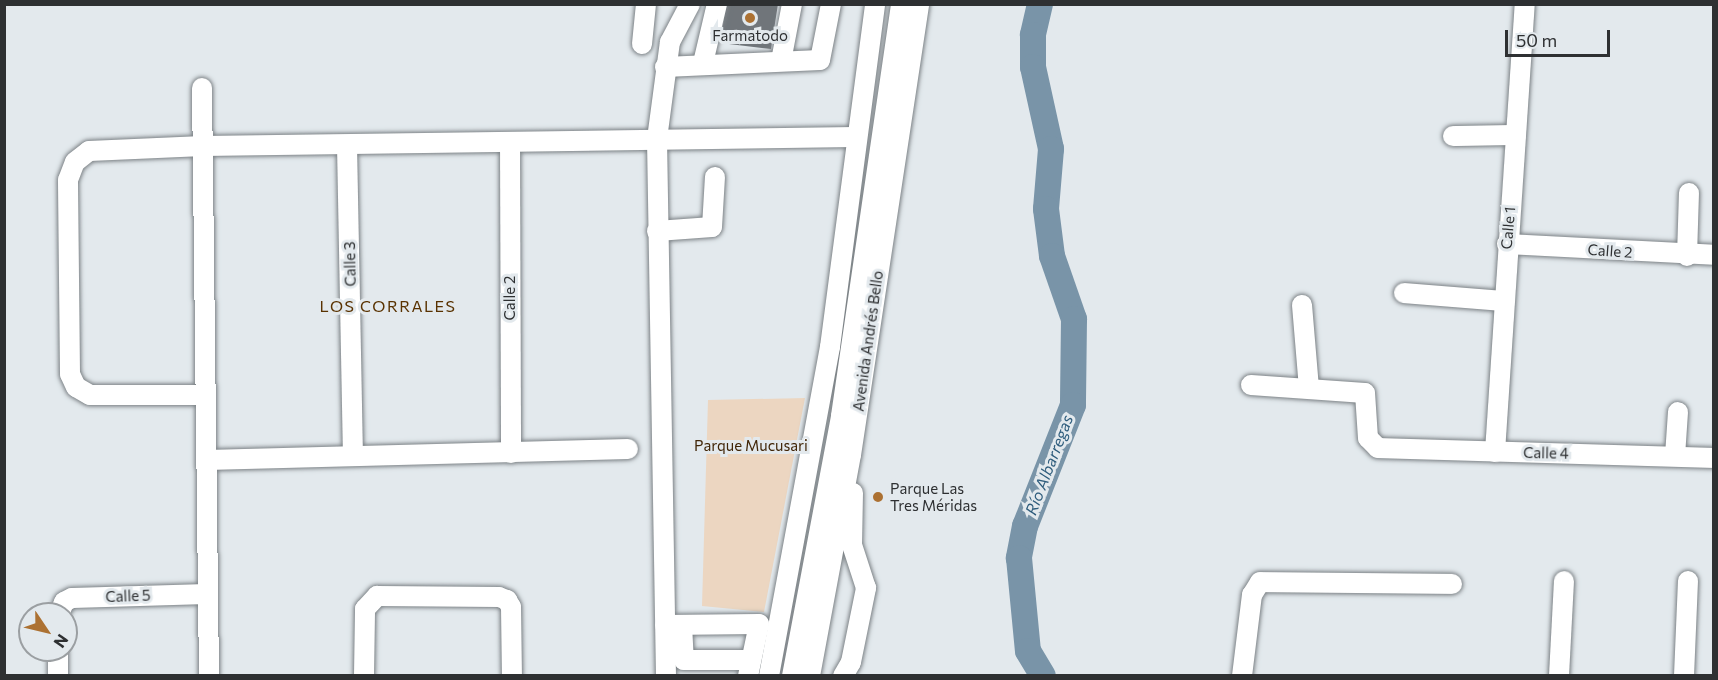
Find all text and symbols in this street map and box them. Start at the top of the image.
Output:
marker: Farmatodo [743,11,757,25]
scale bar [1508,18,1613,56]
place label: Farmatodo [712,27,788,45]
text: 50 m [1516,29,1557,51]
street label: Calle 1 [1497,206,1519,250]
street label: Calle 2 [1587,240,1633,262]
street label: Calle 3 [341,241,359,287]
street label: Avenida Andrés Bello [849,269,887,413]
street label: Calle 2 [501,276,519,320]
district label: LOS CORRALES [320,296,456,316]
water label: Río Albarregas [1021,412,1077,518]
park label: Parque Mucusari [694,437,808,455]
street label: Calle 4 [1523,444,1569,462]
place label: Parque Las Tres Méridas [890,479,977,514]
marker: Parque Las Tres Méridas [871,490,885,504]
street label: Calle 5 [105,586,151,606]
north arrow [18,602,78,662]
text: N [50,631,73,652]

